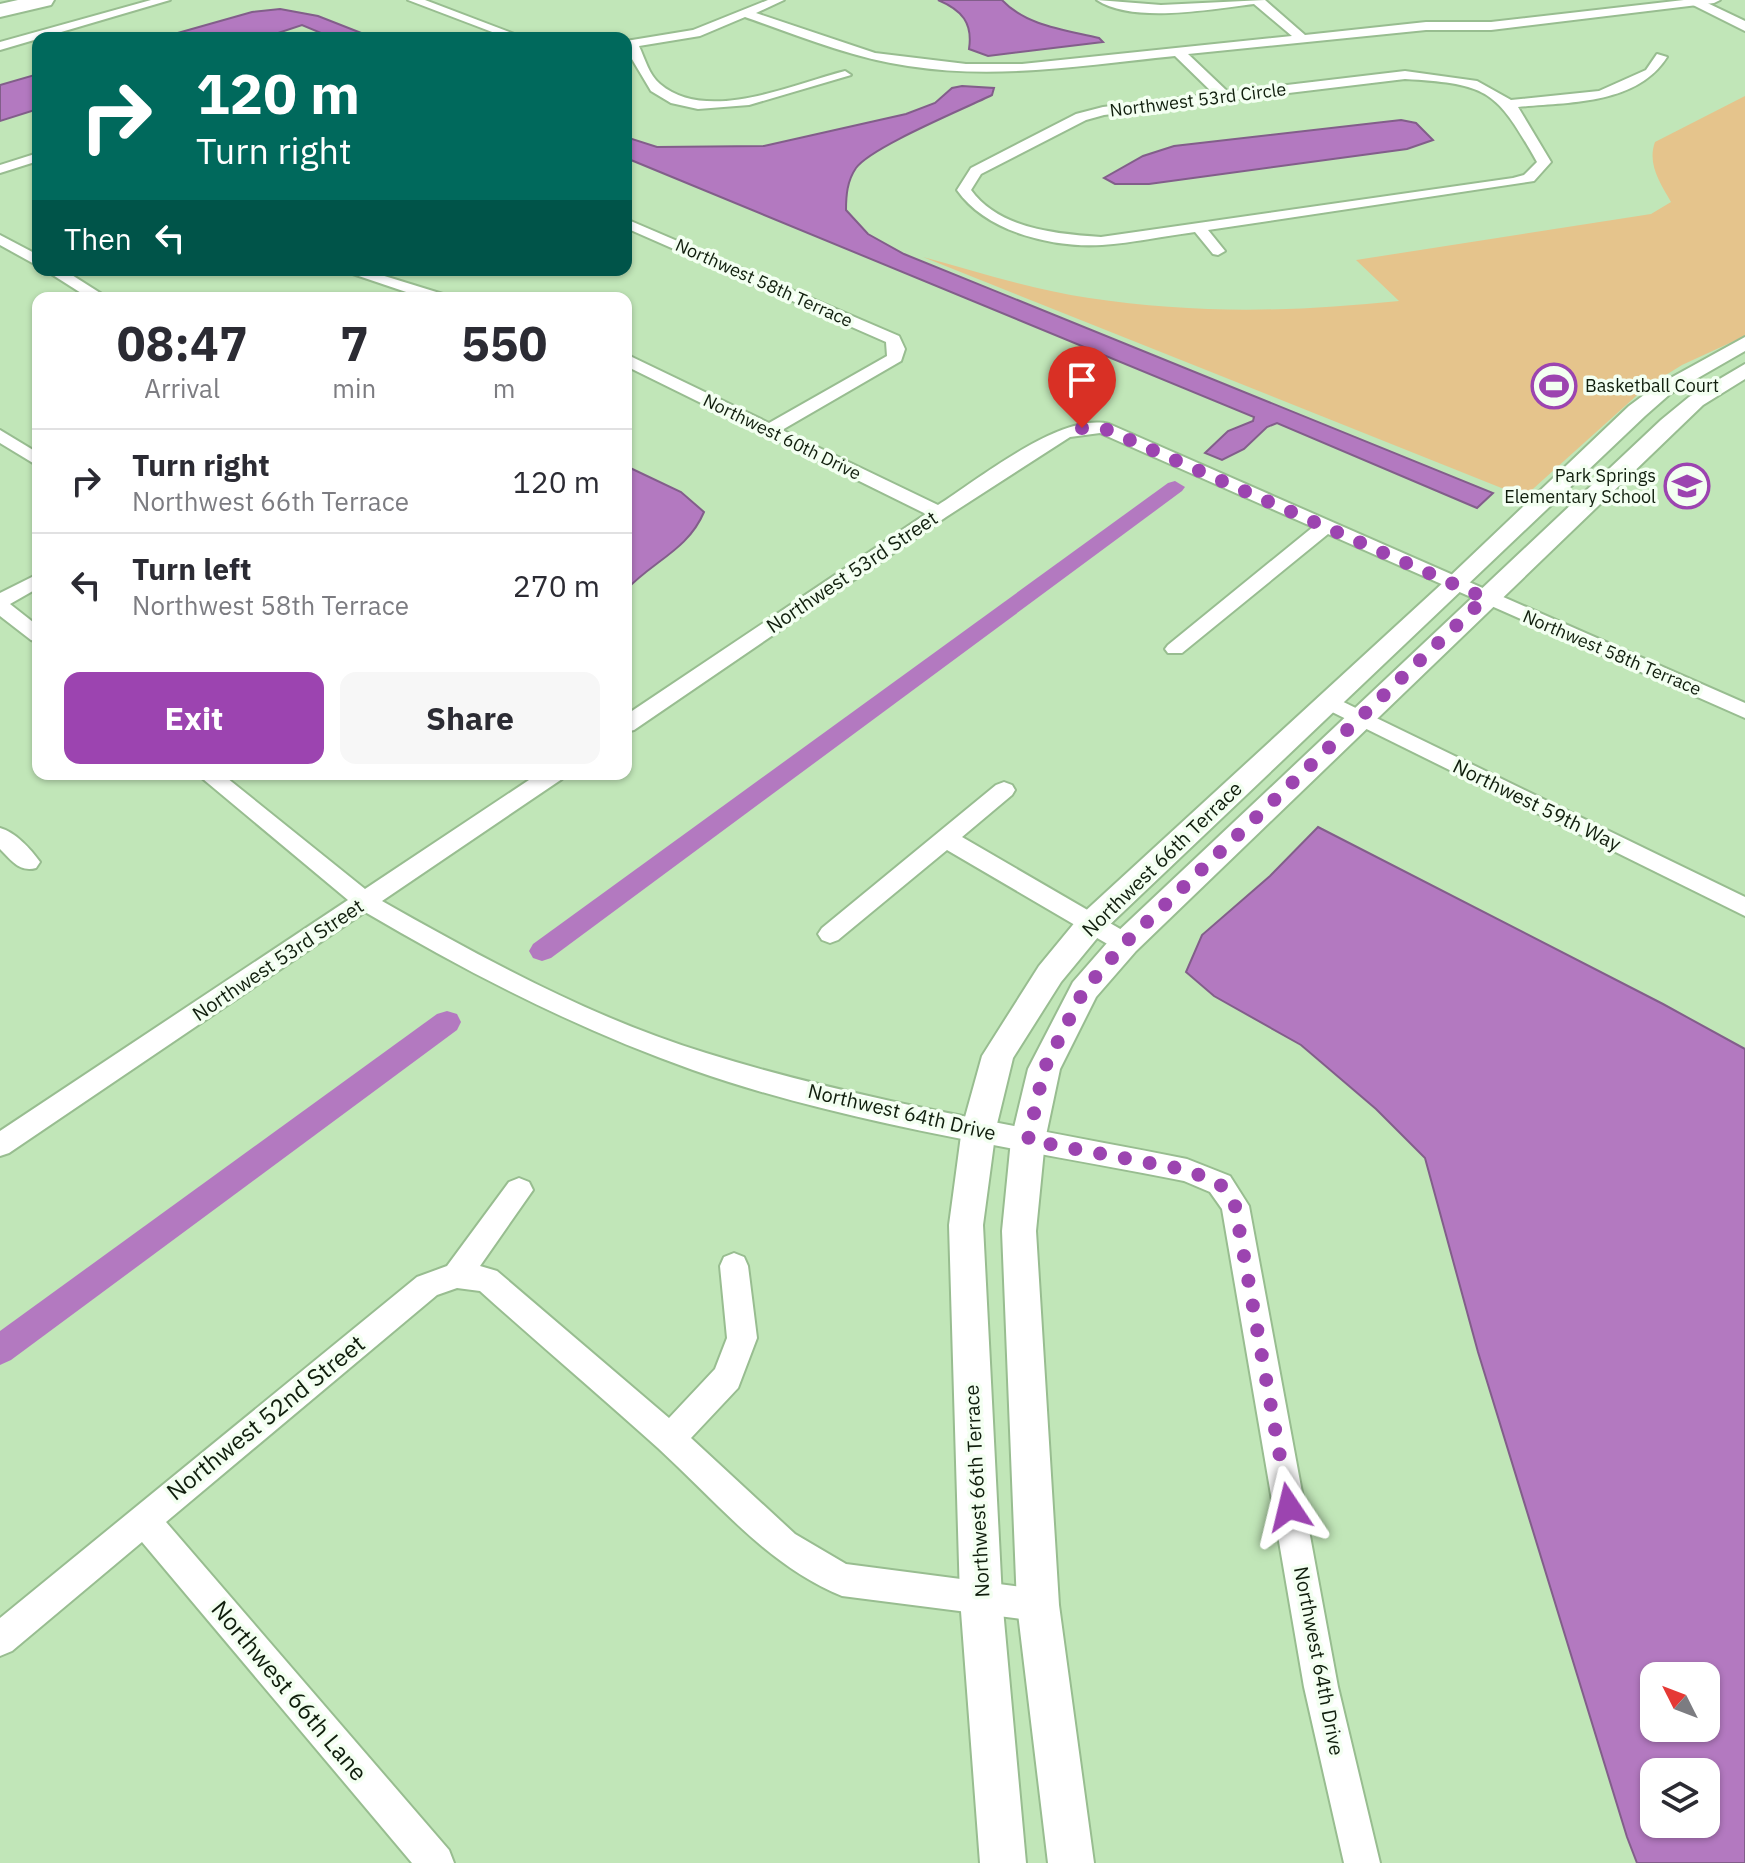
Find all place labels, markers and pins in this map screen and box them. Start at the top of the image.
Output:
pin [1048,346,1116,428]
sports icon: Basketball Court [1530,362,1578,410]
place label: Basketball Court [1585,374,1719,397]
school or university icon: Park Springs Elementary School [1663,462,1711,510]
place label: Park Springs Elementary School [1504,464,1656,508]

